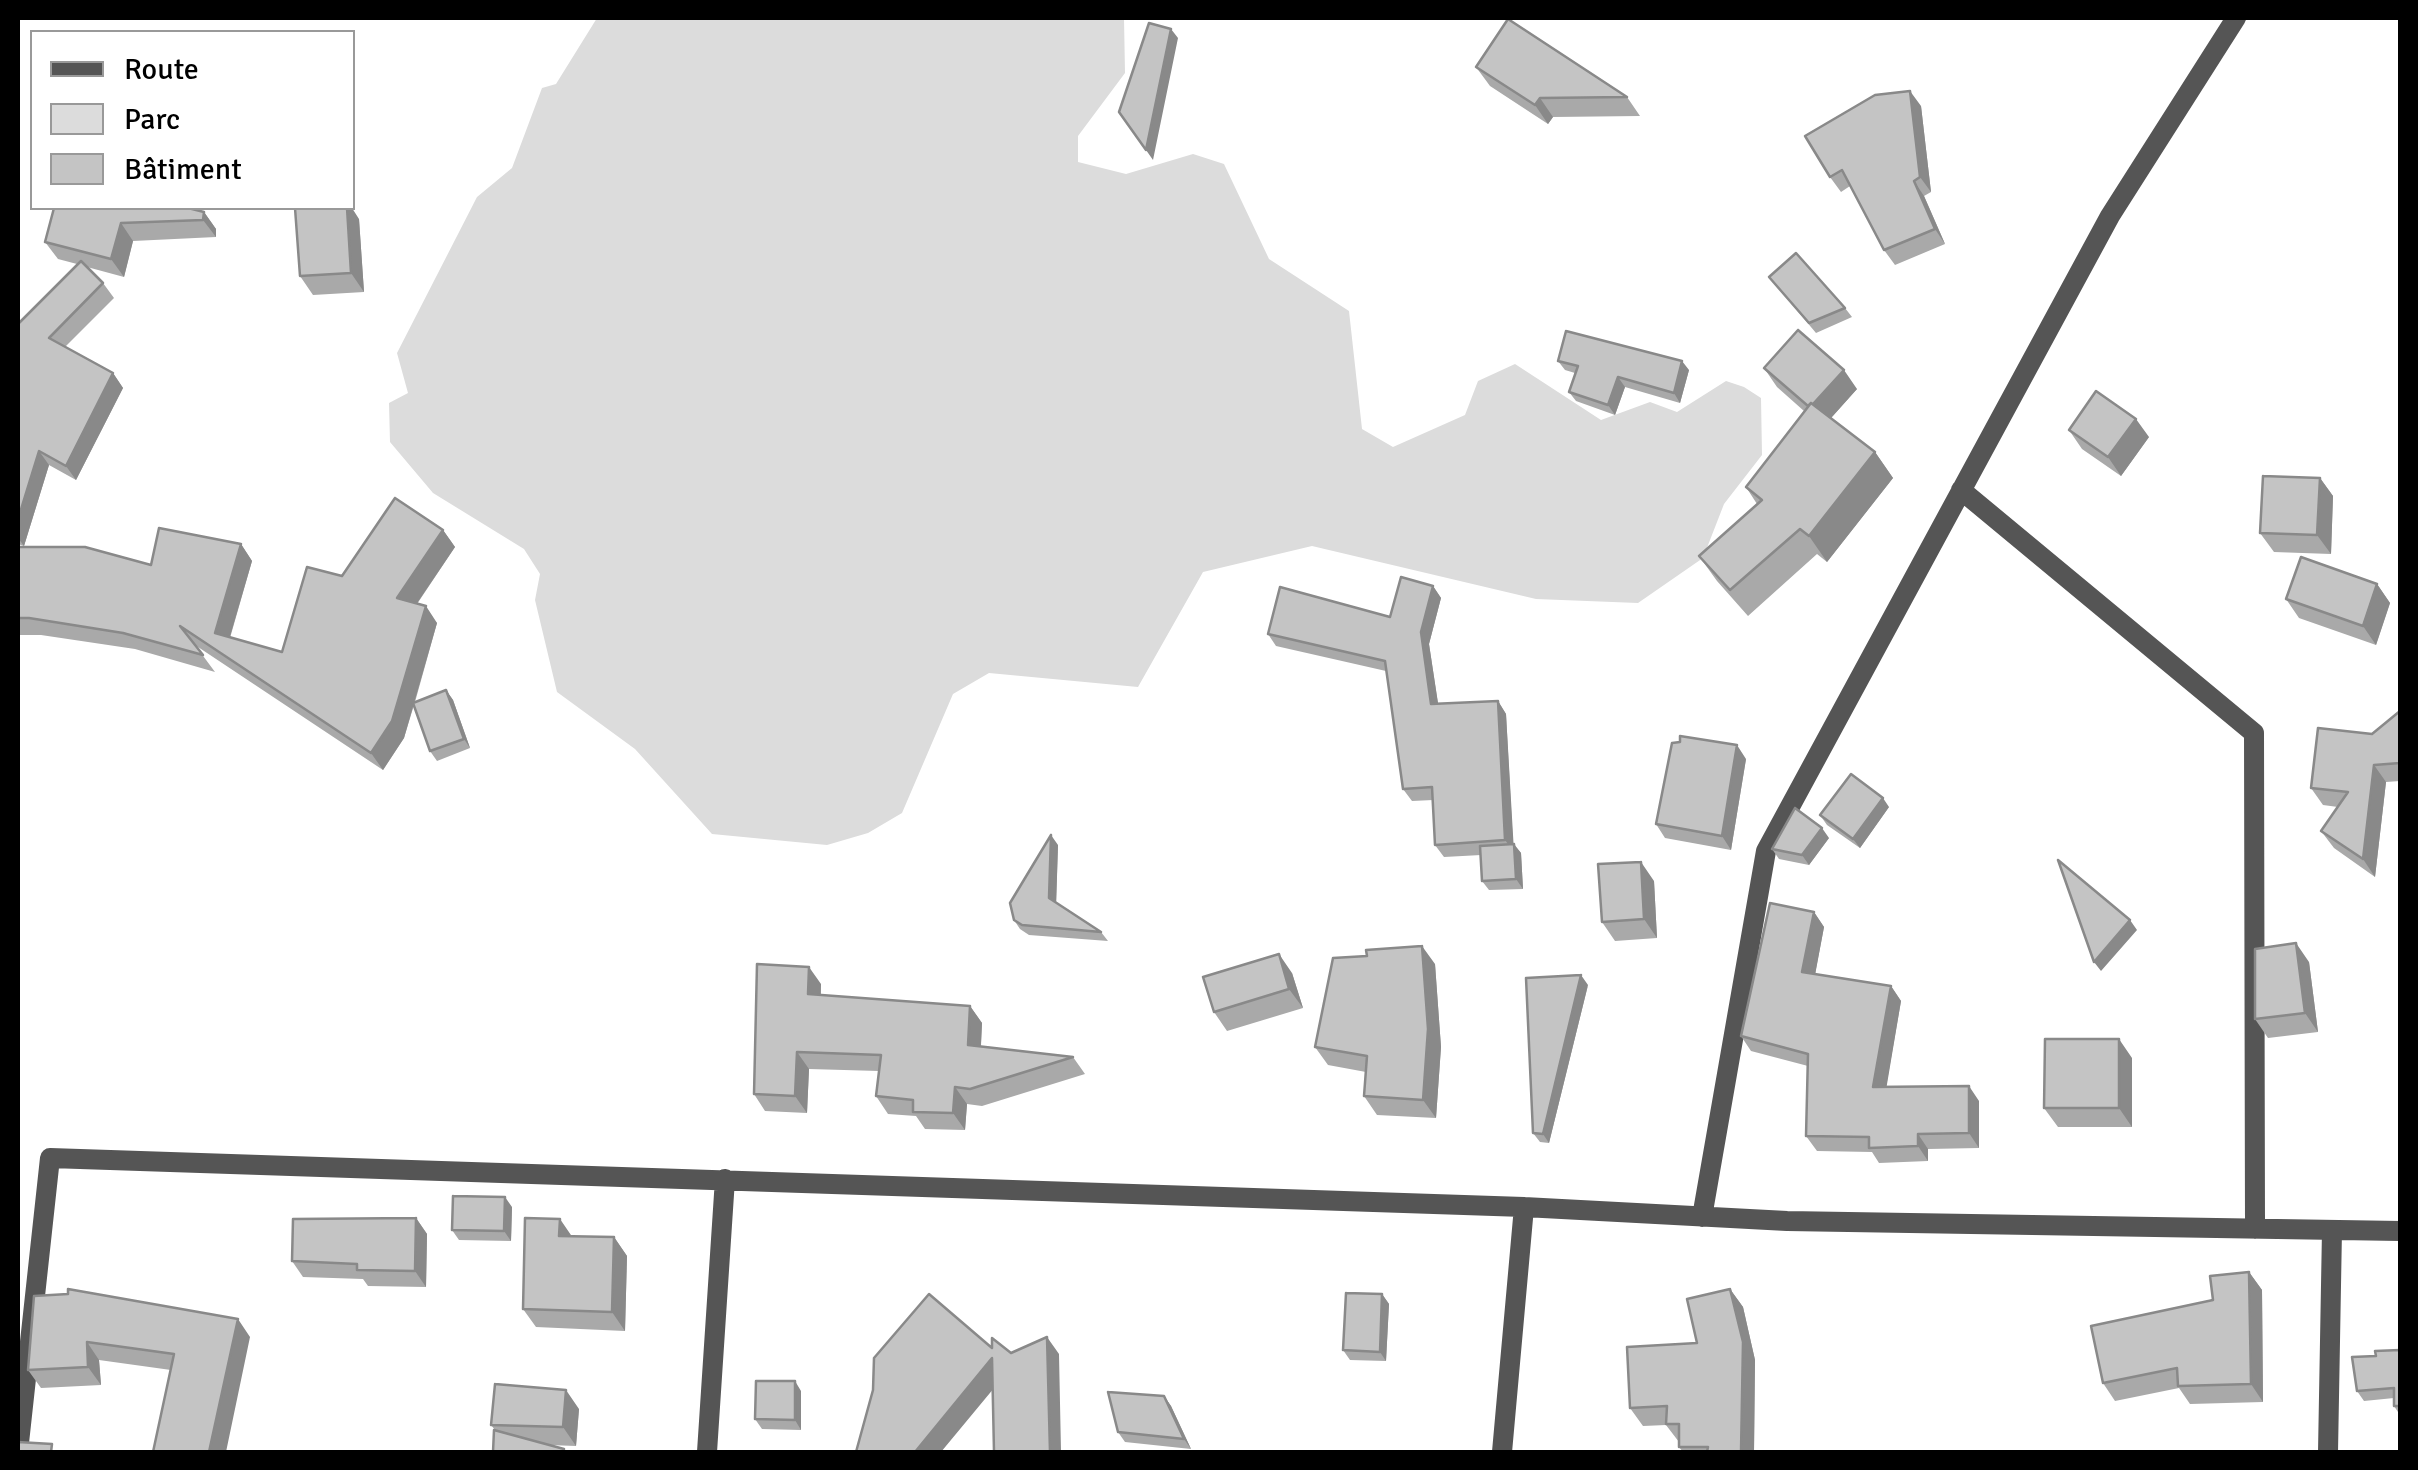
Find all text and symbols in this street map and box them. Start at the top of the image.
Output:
legend [30,30,355,210]
text: Route [124,51,199,88]
text: Parc [124,101,180,138]
text: Bâtiment [124,151,242,188]

